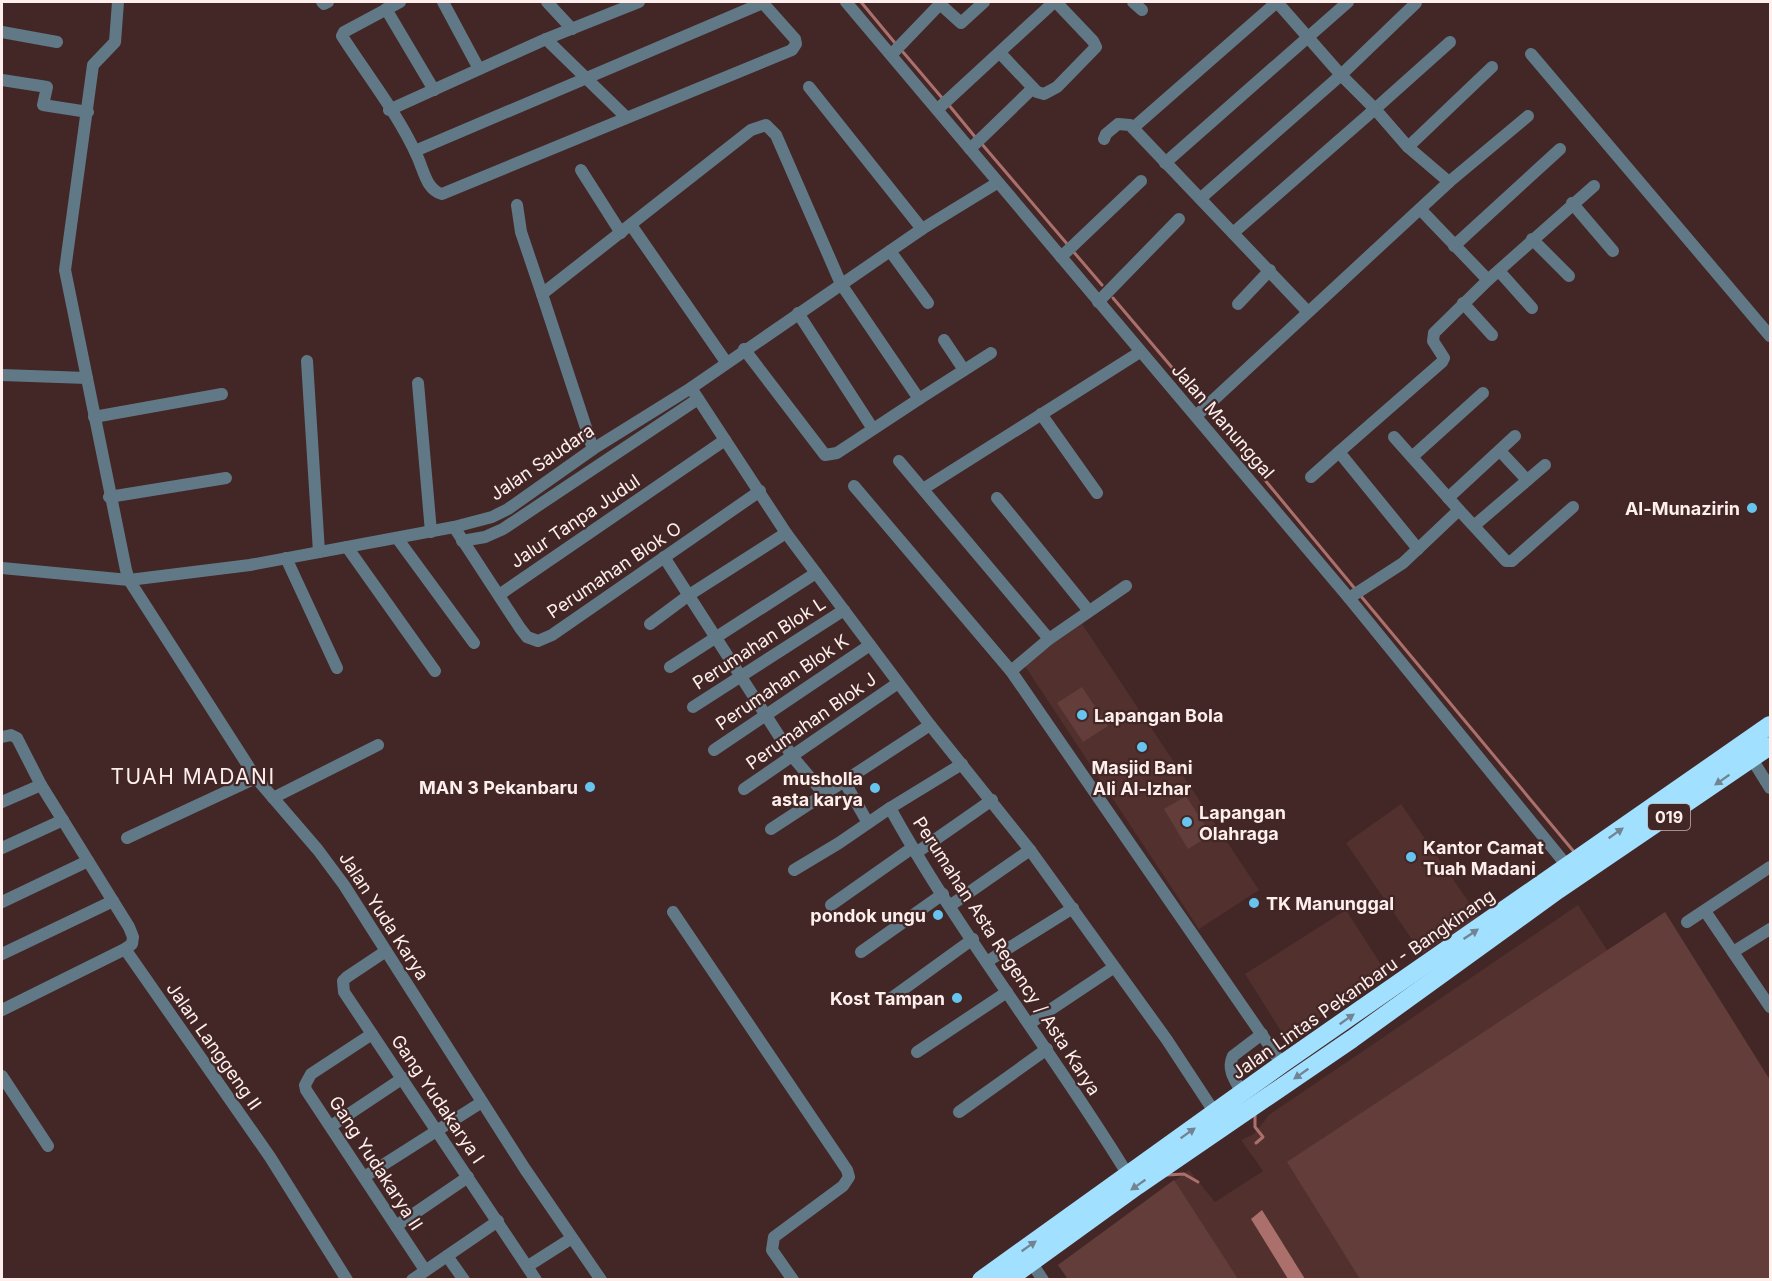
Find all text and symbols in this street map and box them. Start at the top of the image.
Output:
street label: Jalan Manunggal [1167,359,1279,483]
street label: Jalan Saudara [486,420,598,504]
street label: Jalur Tanpa Judul [506,470,644,572]
place label: Al-Munazirin [1625,498,1740,519]
marker: Al-Munazirin [1745,501,1759,515]
street label: Perumahan Blok O [543,517,685,623]
street label: Perumahan Blok L [689,592,829,694]
street label: Perumahan Blok K [712,630,852,734]
street label: Perumahan Blok J [742,668,880,774]
place label: Lapangan Bola [1094,705,1223,726]
marker: Lapangan Bola [1075,708,1089,722]
marker: Masjid Bani Ali Al-Izhar [1135,740,1149,754]
place label: Masjid Bani Ali Al-Izhar [1091,757,1193,799]
district label: TUAH MADANI [110,764,276,789]
place label: musholla asta karya [771,768,863,810]
one-way arrow [1715,774,1731,786]
place label: MAN 3 Pekanbaru [419,777,578,798]
marker: MAN 3 Pekanbaru [583,780,597,794]
marker: musholla asta karya [868,781,882,795]
place label: Lapangan Olahraga [1199,802,1286,844]
road number: 019 [1648,804,1690,830]
street label: Perumahan Asta Regency / Asta Karya [909,813,1105,1099]
marker: Lapangan Olahraga [1180,815,1194,829]
one-way arrow [1608,828,1624,839]
place label: Kantor Camat Tuah Madani [1423,837,1544,879]
street label: Jalan Yuda Karya [335,848,433,984]
marker: Kantor Camat Tuah Madani [1404,850,1418,864]
street label: Jalan Lintas Pekanbaru - Bangkinang [1227,885,1499,1083]
place label: TK Manunggal [1266,893,1394,914]
marker: TK Manunggal [1247,896,1261,910]
place label: pondok ungu [810,905,926,926]
marker: pondok ungu [931,908,945,922]
one-way arrow [1463,928,1479,940]
street label: Jalan Langgeng II [162,978,266,1114]
place label: Kost Tampan [830,988,945,1009]
marker: Kost Tampan [950,991,964,1005]
one-way arrow [1338,1013,1354,1025]
street label: Gang Yudakarya I [387,1031,489,1167]
one-way arrow [1294,1068,1310,1080]
street label: Gang Yudakarya II [325,1092,427,1234]
one-way arrow [1180,1127,1195,1139]
one-way arrow [1131,1179,1147,1191]
one-way arrow [1020,1240,1036,1252]

